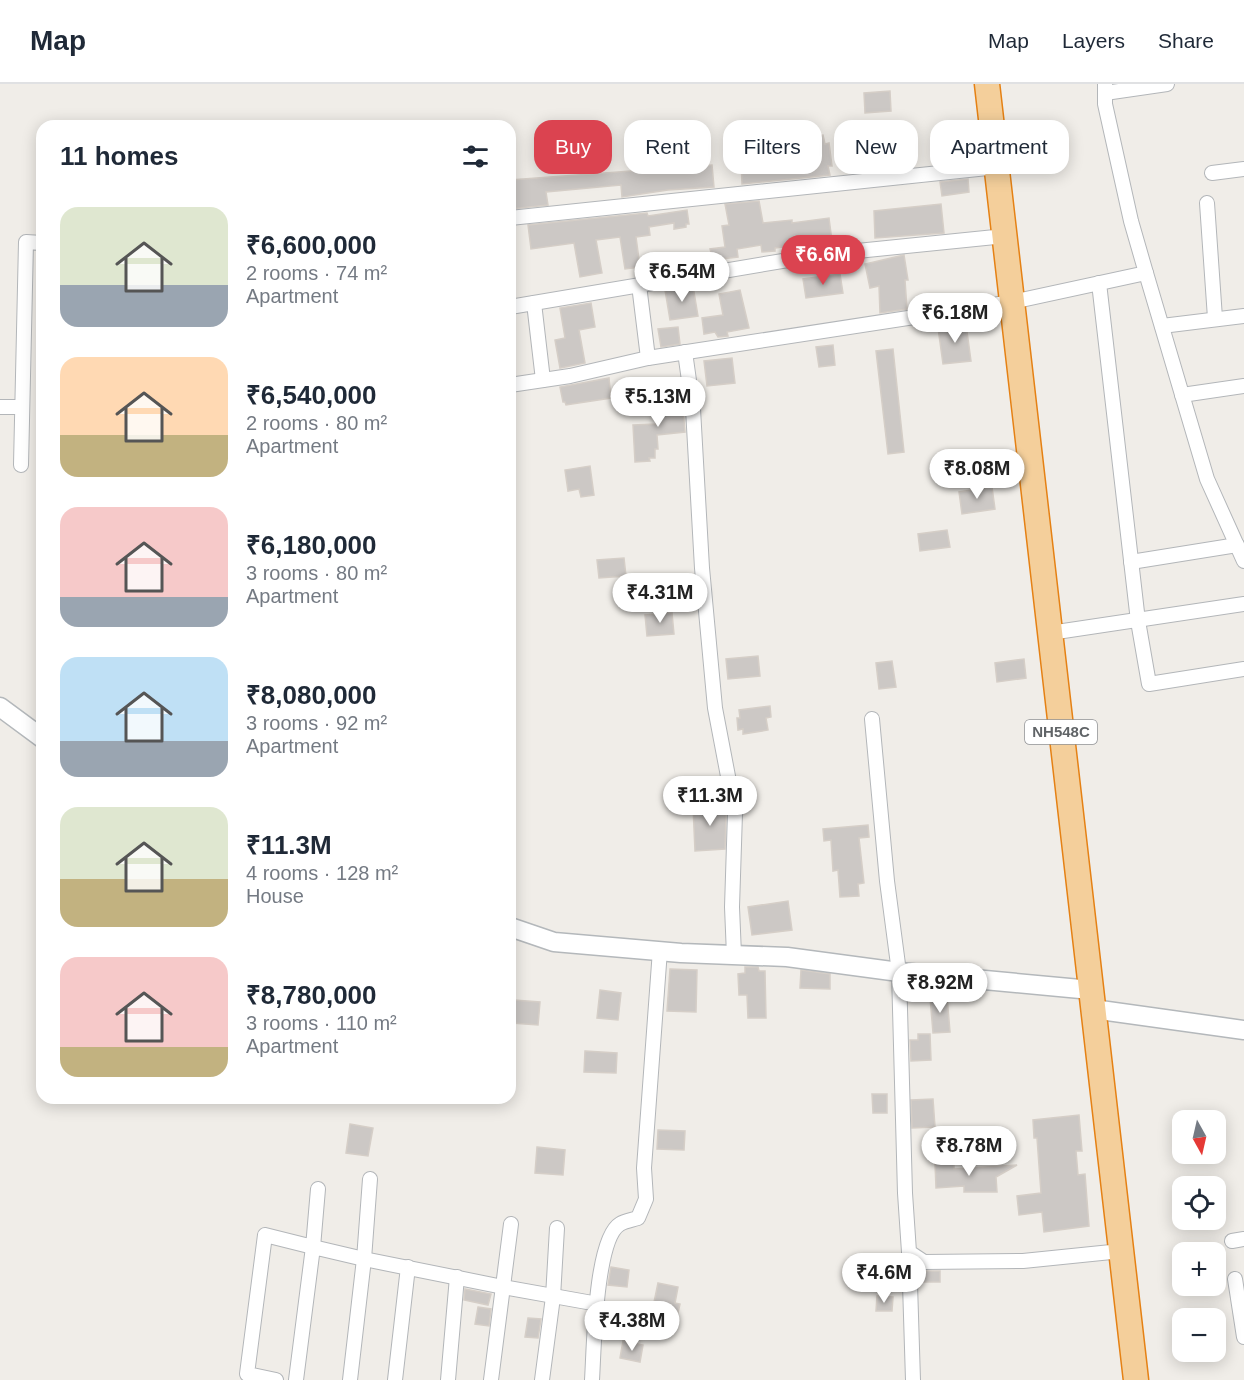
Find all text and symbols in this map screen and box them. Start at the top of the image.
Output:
text: Map [30,25,86,56]
text: Map [988,29,1029,52]
text: Layers [1062,29,1125,52]
text: Share [1158,29,1214,52]
chip: Buy [534,120,612,174]
chip: Rent [624,120,711,174]
chip: Filters [723,120,822,174]
chip: New [834,120,918,174]
chip: Apartment [930,120,1069,174]
icon: filters [459,140,492,173]
text: 11 homes [60,141,179,171]
text: ₹6,600,000 [246,230,377,260]
icon: home [108,231,180,303]
pin: ₹6.6M [781,235,865,286]
text: ₹6.6M [795,243,851,265]
pin: ₹6.54M [633,252,731,303]
text: ₹6.54M [648,260,716,282]
text: 2 rooms · 74 m² [246,262,387,284]
text: Apartment [246,285,338,307]
pin: ₹6.18M [906,293,1004,344]
text: ₹6.18M [921,301,989,323]
pin: ₹5.13M [609,377,707,428]
text: ₹6,540,000 [246,380,377,410]
icon: home [108,381,180,453]
text: ₹5.13M [624,385,692,407]
text: 2 rooms · 80 m² [246,412,387,434]
text: Apartment [246,435,338,457]
pin: ₹8.08M [928,449,1026,500]
text: ₹8.08M [943,457,1011,479]
text: ₹6,180,000 [246,530,377,560]
icon: home [108,531,180,603]
text: 3 rooms · 80 m² [246,562,387,584]
pin: ₹4.31M [611,573,709,624]
text: ₹4.31M [626,581,694,603]
text: Apartment [246,585,338,607]
text: ₹8,080,000 [246,680,377,710]
icon: home [108,681,180,753]
text: 3 rooms · 92 m² [246,712,387,734]
road number: NH548C [1025,720,1097,744]
text: Apartment [246,735,338,757]
pin: ₹11.3M [661,776,759,827]
text: ₹11.3M [677,784,743,806]
text: ₹11.3M [246,830,332,860]
icon: home [108,831,180,903]
text: 4 rooms · 128 m² [246,862,398,884]
text: House [246,885,304,907]
pin: ₹8.92M [891,963,989,1014]
text: ₹8.92M [906,971,974,993]
text: ₹8,780,000 [246,980,377,1010]
icon: home [108,981,180,1053]
text: 3 rooms · 110 m² [246,1012,397,1034]
text: Apartment [246,1035,338,1057]
north arrow [1172,1110,1226,1164]
map controls [1172,1110,1226,1362]
pin: ₹8.78M [920,1126,1018,1177]
text: ₹8.78M [935,1134,1003,1156]
button: locate [1172,1176,1226,1230]
button: + [1172,1242,1226,1296]
pin: ₹4.6M [842,1253,926,1304]
text: ₹4.6M [856,1261,912,1283]
pin: ₹4.38M [583,1301,681,1352]
button: − [1172,1308,1226,1362]
text: ₹4.38M [598,1309,666,1331]

